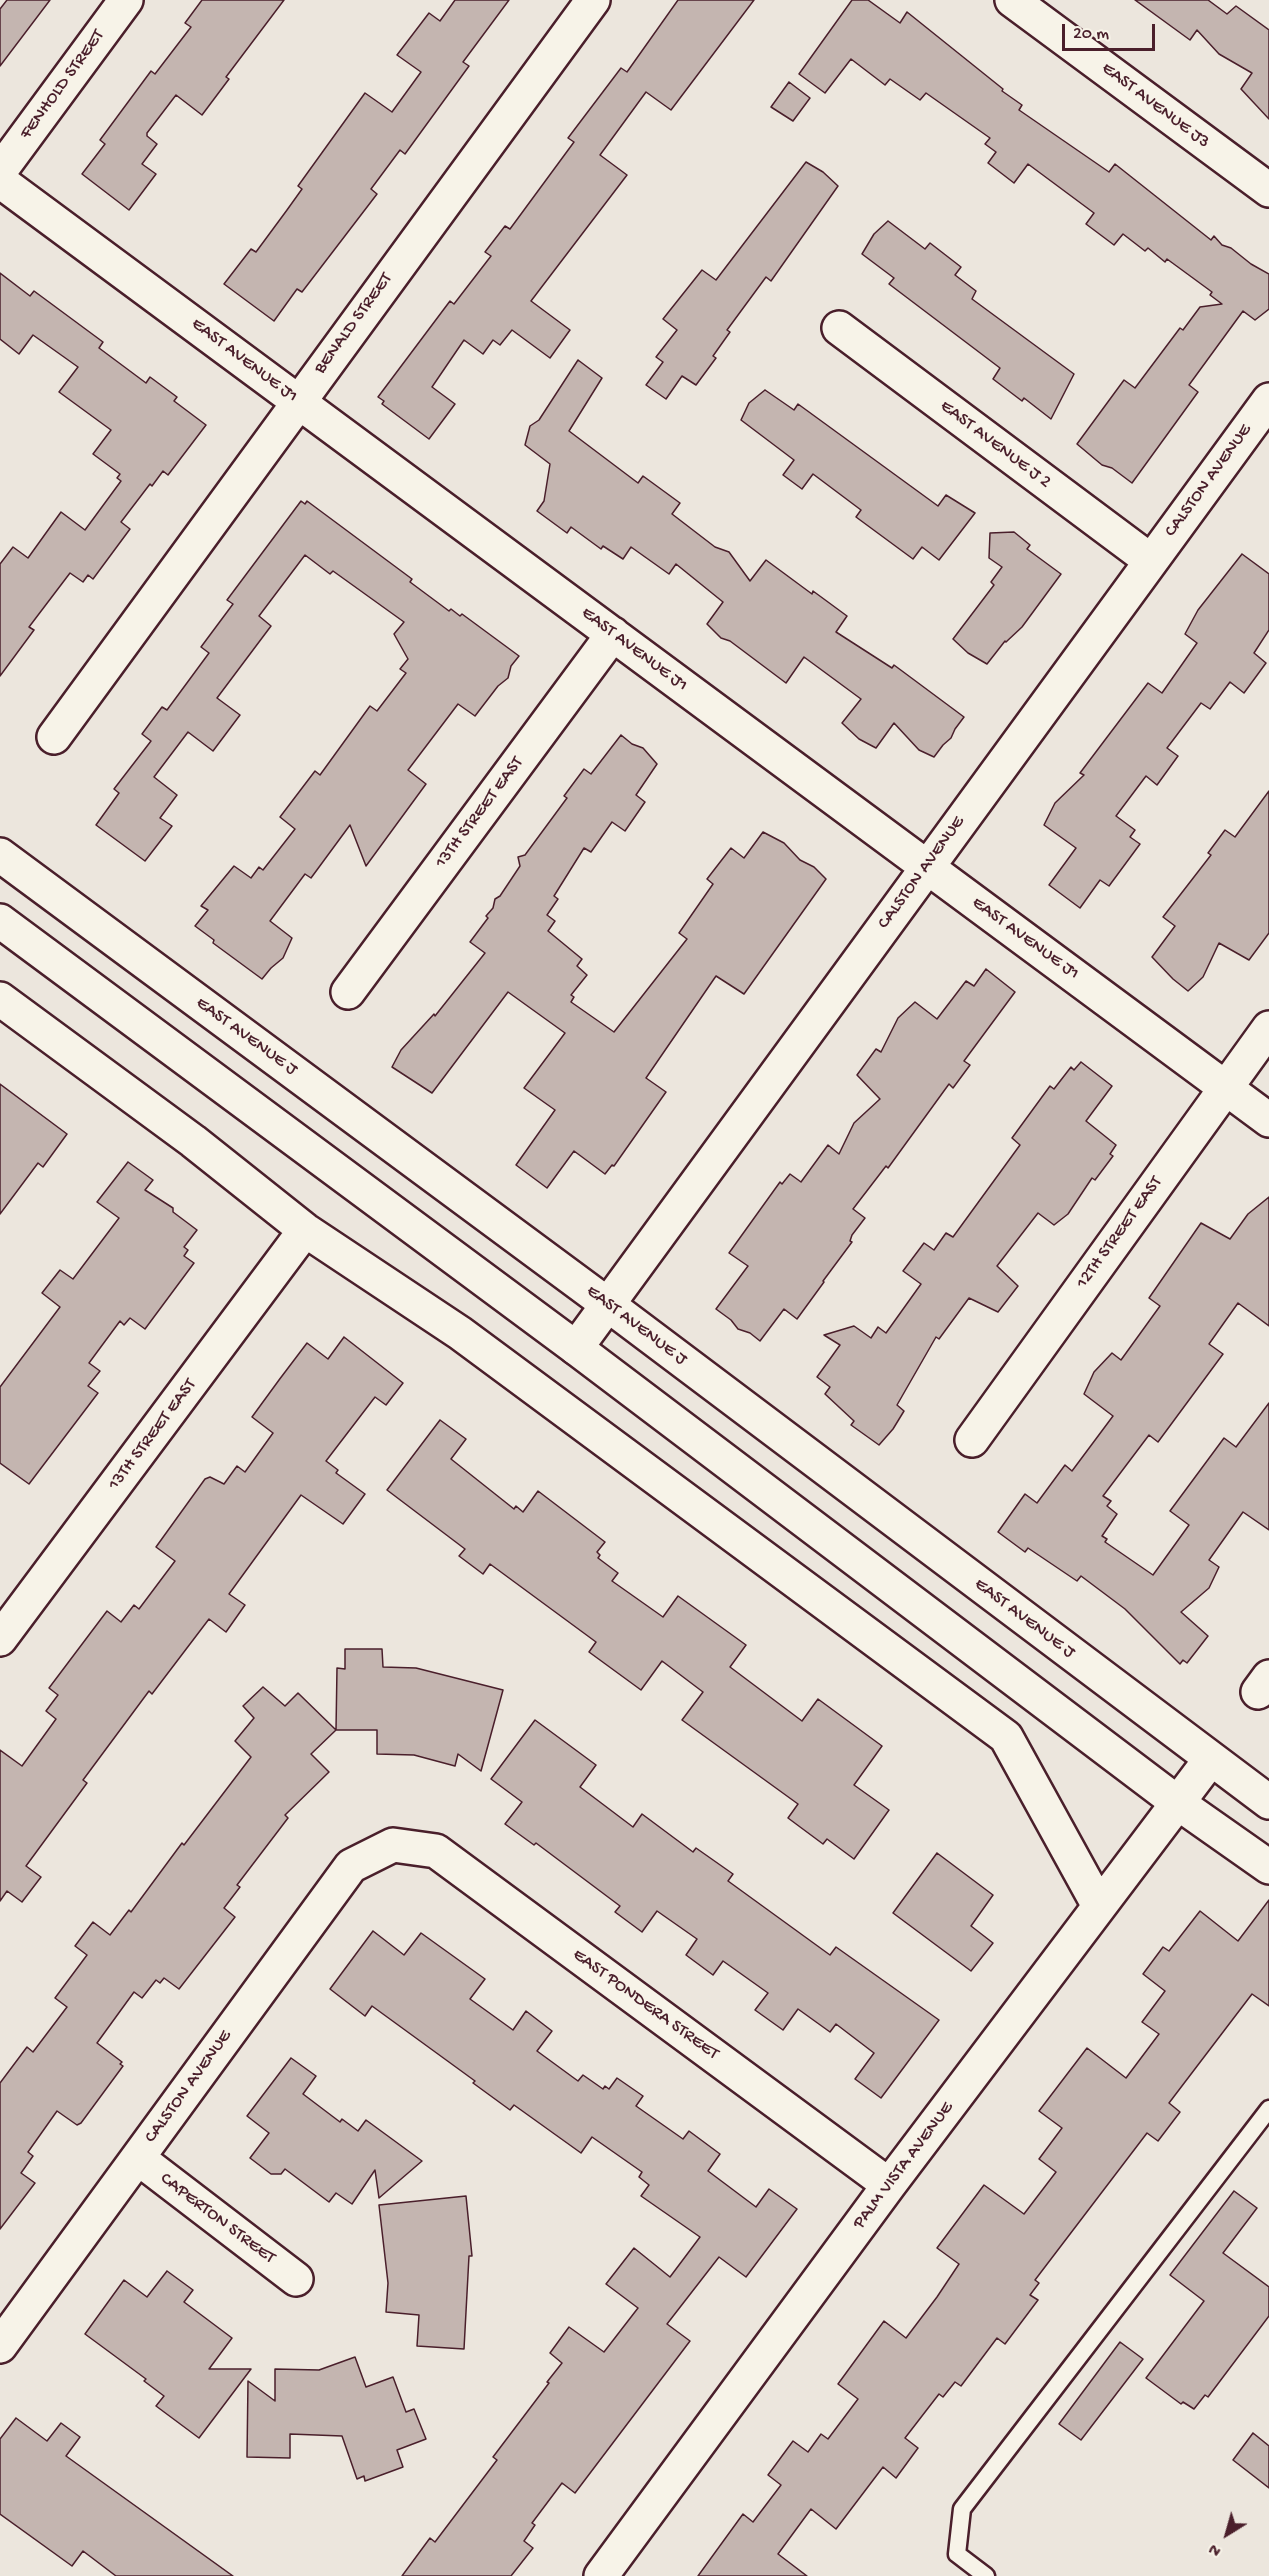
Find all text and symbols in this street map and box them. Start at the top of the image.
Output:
scale bar [1065,12,1158,50]
text: 20 m [1073,24,1109,45]
street label: FENHOLD STREET [16,26,110,144]
street label: EAST AVENUE J3 [1097,58,1213,154]
street label: BENALD STREET [310,269,398,379]
street label: EAST AVENUE J1 [187,314,301,408]
street label: EAST AVENUE J 2 [935,396,1055,494]
street label: CALSTON AVENUE [1161,420,1257,542]
street label: EAST AVENUE J1 [577,603,691,697]
street label: 13TH STREET EAST [431,753,529,873]
street label: CALSTON AVENUE [874,812,970,934]
street label: EAST AVENUE J1 [967,893,1083,985]
street label: EAST AVENUE J [191,993,301,1081]
street label: 12TH STREET EAST [1072,1173,1168,1293]
street label: EAST AVENUE J [581,1281,691,1371]
street label: 13TH STREET EAST [104,1375,202,1495]
street label: EAST AVENUE J [969,1574,1079,1664]
street label: EAST PONDERA STREET [568,1945,722,2065]
street label: CALSTON AVENUE [141,2026,237,2148]
street label: PALM VISTA AVENUE [849,2098,959,2234]
street label: CAPERTON STREET [155,2169,279,2269]
north arrow [1197,2504,1257,2564]
text: N [1206,2538,1226,2560]

